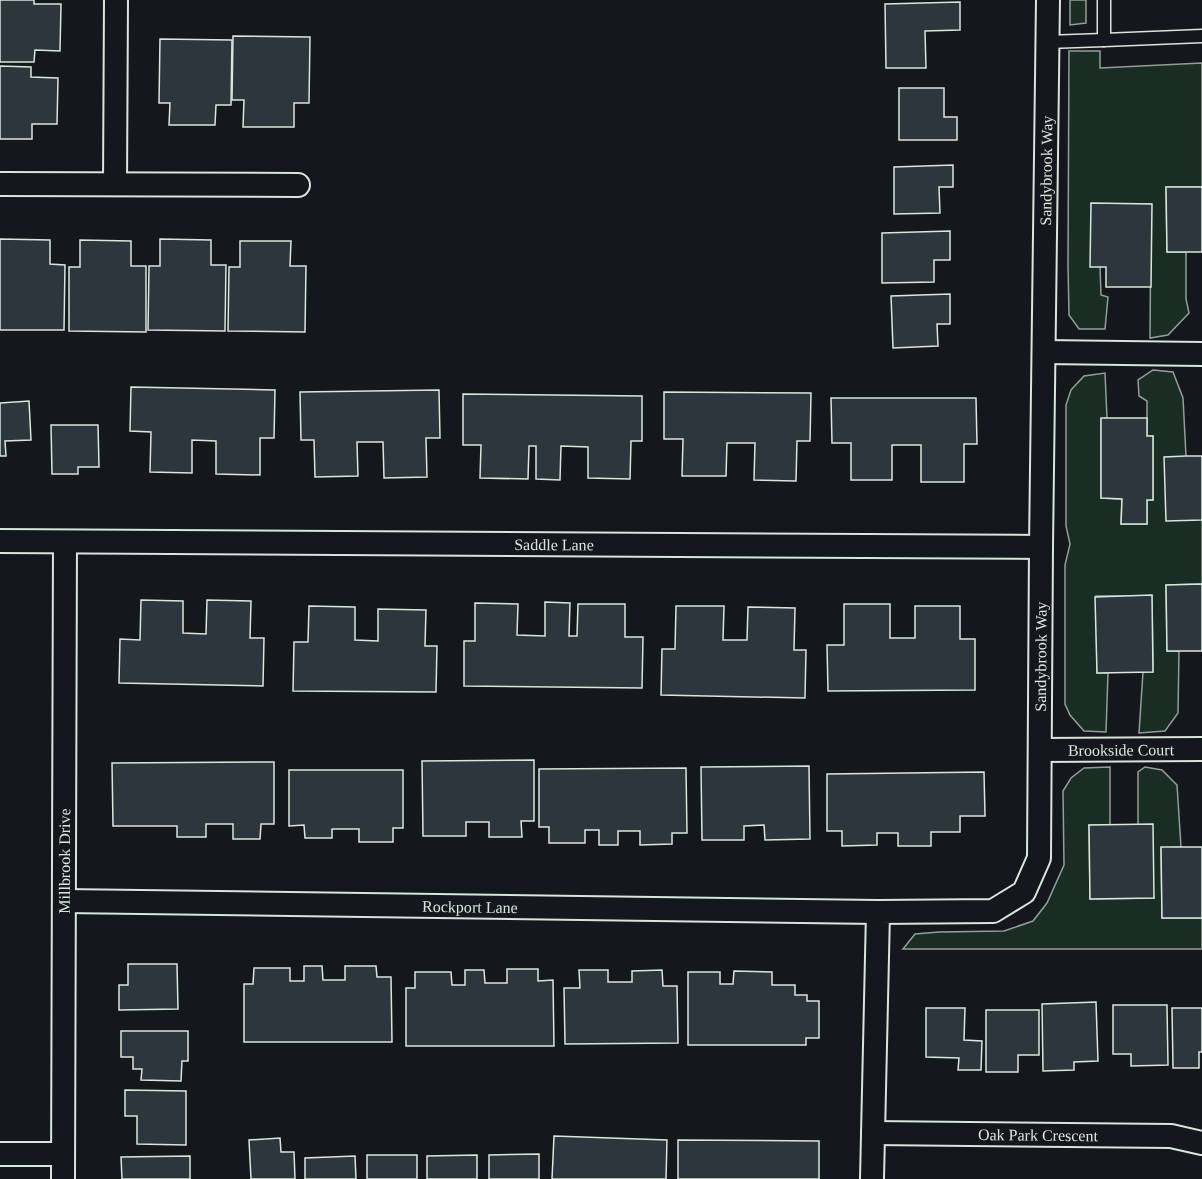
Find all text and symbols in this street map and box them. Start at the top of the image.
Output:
street label: Sandybrook Way [1037,116,1057,226]
street label: Saddle Lane [514,536,594,553]
street label: Sandybrook Way [1032,602,1051,712]
street label: Brookside Court [1068,741,1175,759]
street label: Millbrook Drive [56,808,73,914]
street label: Rockport Lane [422,898,518,916]
street label: Oak Park Crescent [978,1126,1099,1144]

